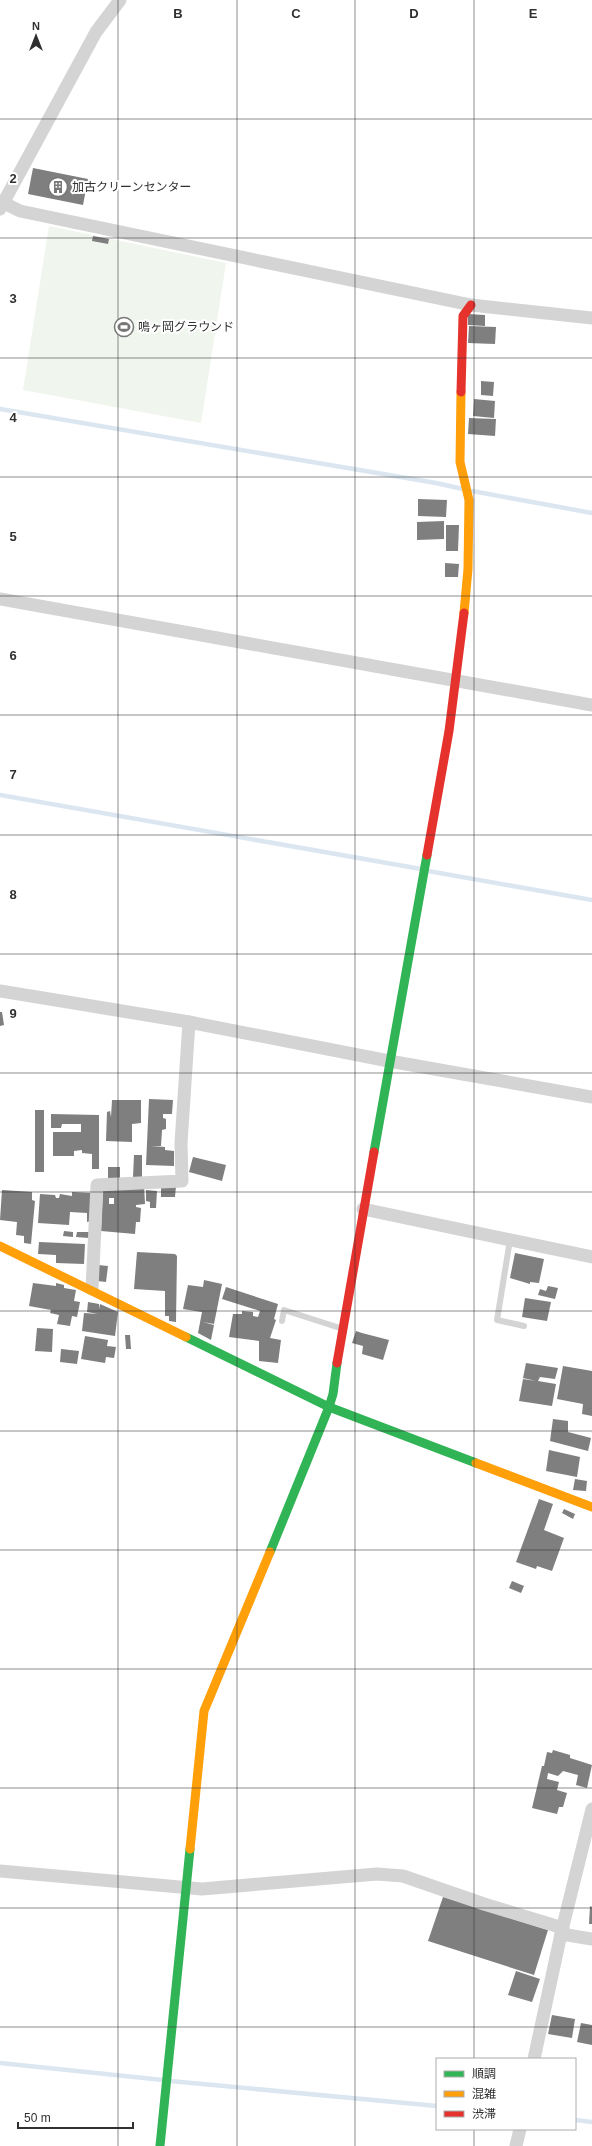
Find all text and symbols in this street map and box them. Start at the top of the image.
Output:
text: B [173,6,183,21]
text: C [291,6,301,21]
text: D [409,6,419,21]
text: E [529,6,538,21]
north arrow [16,16,56,56]
text: N [32,20,40,32]
text: 2 [9,171,17,186]
building icon: 加古クリーンセンター [47,176,69,198]
place label: 加古クリーンセンター [72,180,191,194]
text: 3 [9,291,17,306]
sports icon: 鳴ヶ岡グラウンド [113,316,135,338]
place label: 鳴ヶ岡グラウンド [138,320,234,334]
text: 4 [9,410,17,425]
text: 5 [9,529,17,544]
text: 6 [9,648,17,663]
text: 7 [9,767,17,782]
text: 8 [9,887,17,902]
text: 9 [9,1006,17,1021]
legend [436,2058,576,2130]
text: 順調 [472,2067,496,2081]
text: 混雑 [472,2087,496,2101]
scale bar [18,2104,133,2130]
text: 渋滞 [472,2107,496,2121]
text: 50 m [24,2111,51,2125]

